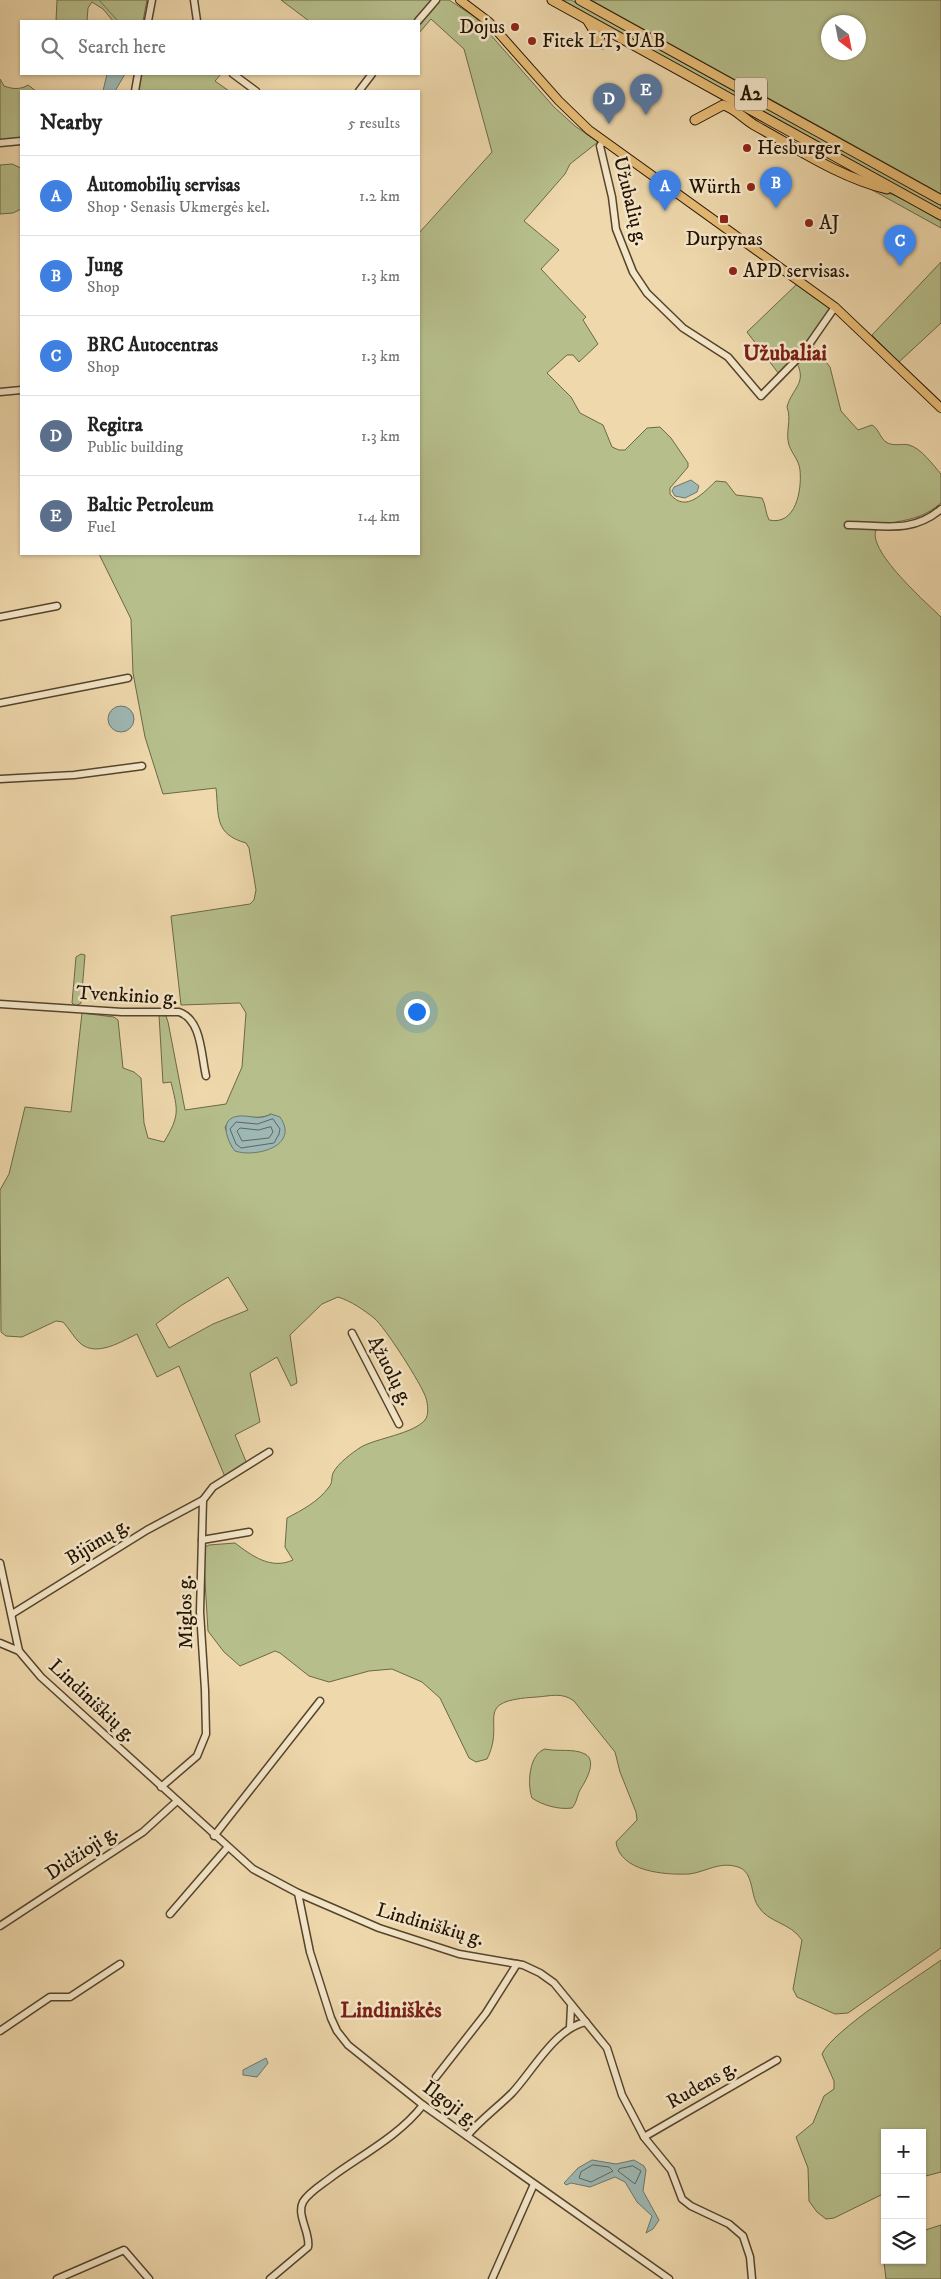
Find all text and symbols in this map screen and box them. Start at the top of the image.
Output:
place label: Dojus [459,15,505,40]
north arrow [821,15,866,60]
search box [20,20,420,75]
marker: Dojus [509,21,521,33]
place label: Fitek LT, UAB [542,29,665,54]
icon: search [38,34,66,62]
marker: Fitek LT, UAB [526,35,538,47]
text: Search here [78,36,166,59]
pin: E [630,74,662,115]
road number: A2 [735,78,767,110]
pin: D [593,83,625,124]
text: Nearby [40,110,102,136]
text: 5 results [348,113,400,133]
place label: Hesburger [757,136,841,161]
marker: Hesburger [741,142,753,154]
street label: Užubalių g. [607,154,653,248]
pin: B [760,167,792,208]
pin: A [649,170,681,211]
text: Automobilių servisas [87,174,240,197]
place label: Würth [688,175,742,200]
marker: Würth [745,181,757,193]
text: A [51,186,61,206]
text: 1.2 km [359,186,400,206]
text: Shop · Senasis Ukmergės kel. [87,197,270,217]
place label: AJ [819,211,840,236]
marker: Durpynas [718,213,730,225]
marker: AJ [803,217,815,229]
pin: C [884,225,916,266]
place label: Durpynas [685,227,763,252]
text: Jung [87,254,123,277]
place label: APD servisas. [743,259,850,284]
marker: APD servisas. [727,265,739,277]
text: B [51,266,61,286]
text: 1.3 km [361,266,400,286]
text: Shop [87,277,120,297]
text: BRC Autocentras [87,334,218,357]
district label: Užubaliai [743,340,827,367]
text: C [51,346,61,366]
text: 1.3 km [361,346,400,366]
text: Shop [87,357,120,377]
text: Regitra [87,414,143,437]
text: D [50,426,62,446]
text: 1.3 km [361,426,400,446]
text: Public building [87,437,183,457]
text: Baltic Petroleum [87,494,214,517]
text: E [50,506,62,526]
text: 1.4 km [358,506,400,526]
text: Fuel [87,517,116,537]
street label: Tvenkinio g. [76,981,178,1011]
your location [404,999,430,1025]
street label: Ąžuolų g. [362,1332,418,1410]
street label: Bijūnų g. [61,1513,135,1571]
street label: Miglos g. [173,1575,199,1649]
street label: Lindiniškių g. [43,1654,141,1748]
street label: Didžioji g. [41,1820,123,1886]
street label: Lindiniškių g. [373,1898,487,1952]
district label: Lindiniškės [340,1997,442,2024]
street label: Rudens g. [662,2055,742,2115]
street label: Ilgoji g. [417,2076,483,2132]
map controls [881,2129,926,2264]
button: + [881,2129,926,2174]
button: − [881,2174,926,2219]
button: layers [881,2219,926,2264]

